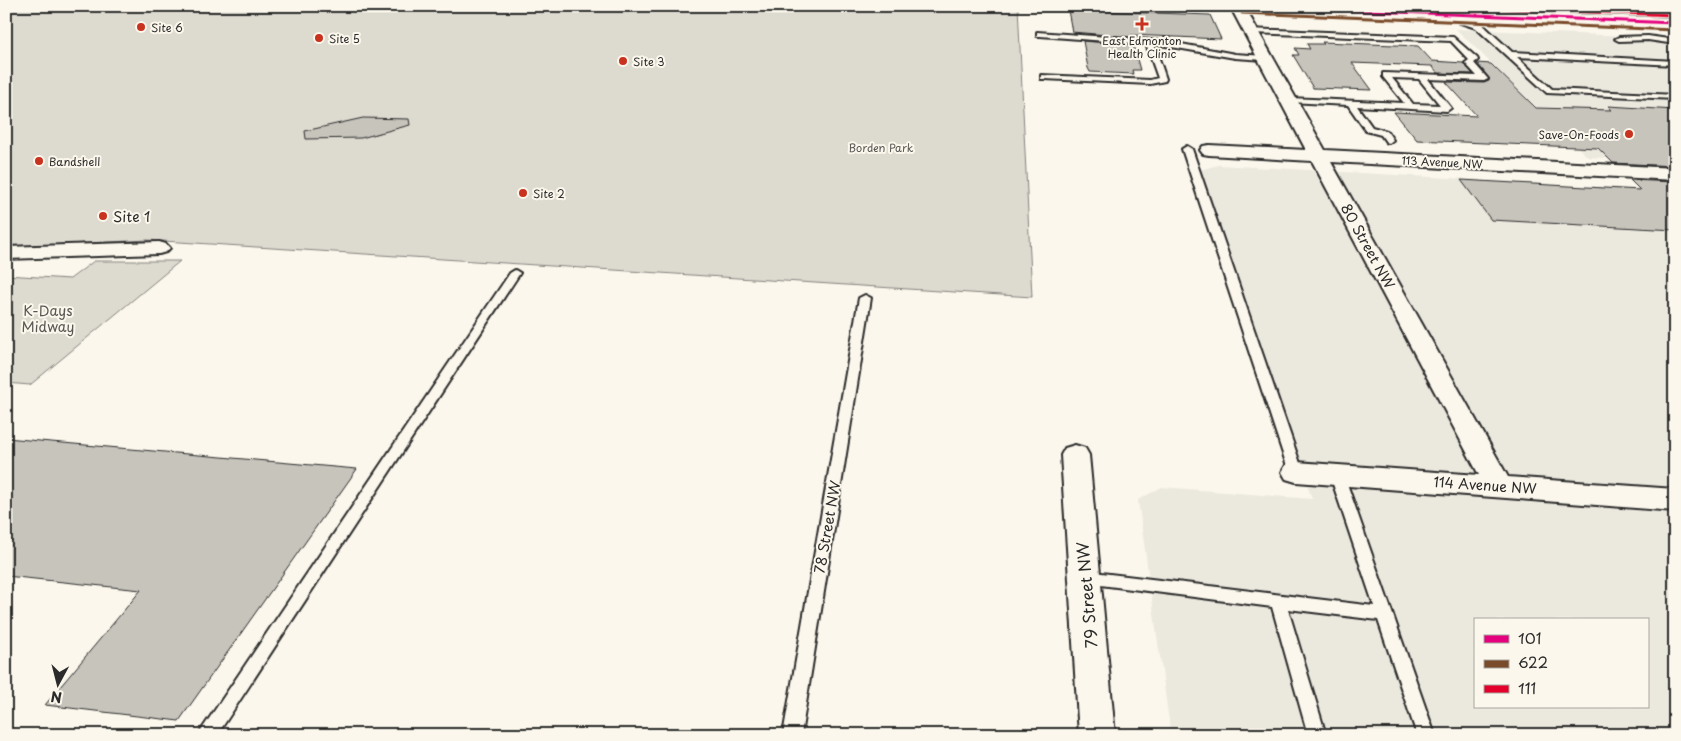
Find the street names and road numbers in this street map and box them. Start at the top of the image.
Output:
street label: 113 Avenue NW [1401,151,1484,173]
street label: 80 Street NW [1336,199,1400,293]
street label: 114 Avenue NW [1433,471,1538,499]
street label: 78 Street NW [809,479,845,575]
street label: 79 Street NW [1069,541,1103,649]

